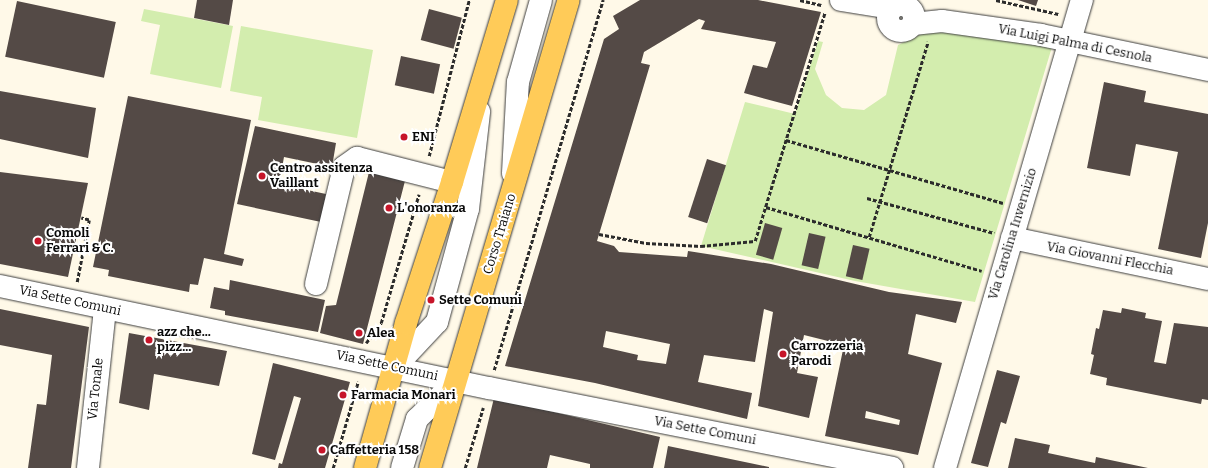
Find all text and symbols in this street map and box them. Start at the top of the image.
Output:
street label: Via Luigi Palma di Cesnola [997,21,1153,67]
place label: ENI [412,129,435,145]
marker: ENI [399,132,409,142]
place label: Centro assitenza Vaillant [270,161,373,192]
street label: Via Carolina Invernizio [986,166,1040,302]
marker: Centro assitenza Vaillant [257,171,267,181]
street label: Corso Traiano [480,192,520,276]
place label: L'onoranza [397,200,466,216]
marker: L'onoranza [384,203,394,213]
place label: Comoli Ferrari & C. [46,226,114,257]
marker: Comoli Ferrari & C. [33,236,43,246]
street label: Via Giovanni Flecchia [1045,239,1175,279]
street label: Via Sette Comuni [18,283,122,319]
place label: Sette Comuni [439,292,522,308]
marker: Sette Comuni [426,295,436,305]
place label: azz che... pizz... [157,325,211,356]
place label: Alea [367,325,395,341]
marker: Alea [354,328,364,338]
marker: azz che... pizz... [144,335,154,345]
place label: Carrozzeria Parodi [791,339,863,370]
street label: Via Sette Comuni [335,348,439,384]
marker: Carrozzeria Parodi [778,349,788,359]
street label: Via Tonale [85,357,107,421]
place label: Farmacia Monari [351,387,456,403]
marker: Farmacia Monari [338,390,348,400]
street label: Via Sette Comuni [653,413,757,449]
place label: Caffetteria 158 [330,442,419,458]
marker: Caffetteria 158 [317,445,327,455]

